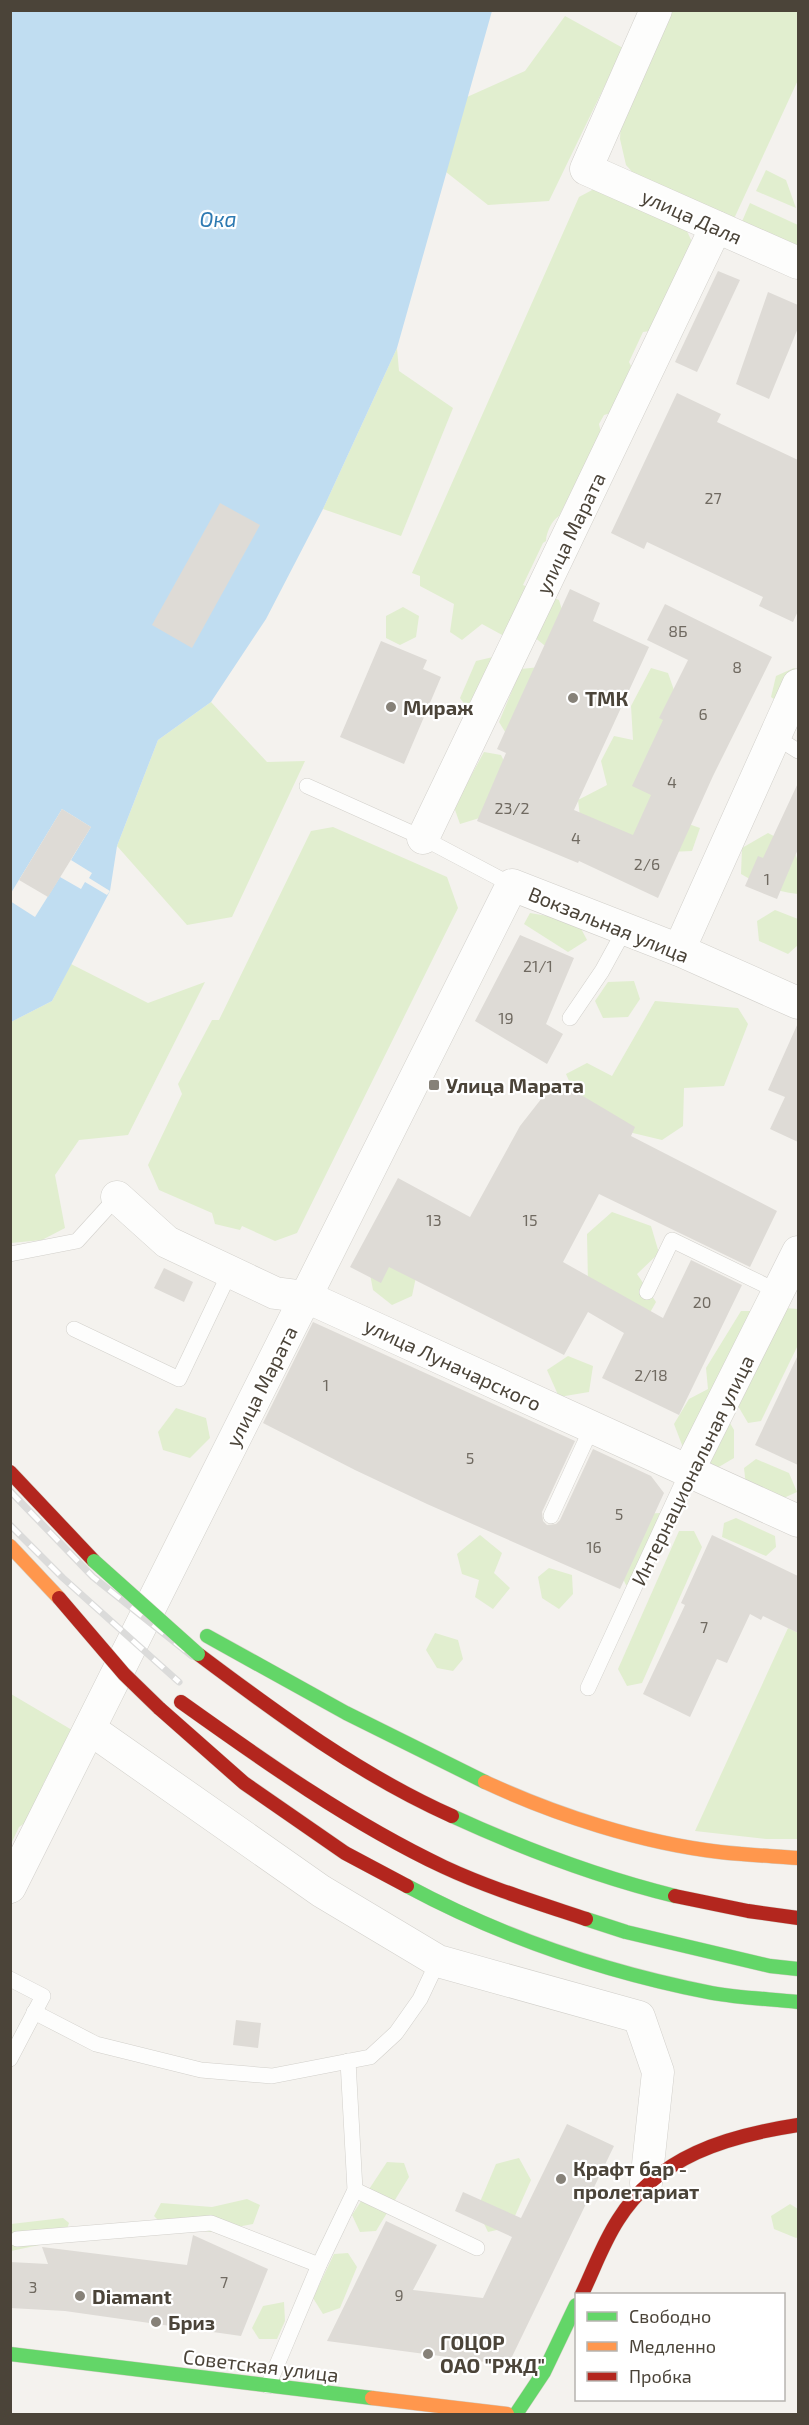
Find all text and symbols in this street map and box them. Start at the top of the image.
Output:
street label: улица Даля [638,183,746,250]
water label: Ока [199,206,237,231]
street label: улица Марата [530,468,611,598]
house number: 27 [704,488,722,507]
house number: 8Б [668,621,688,640]
house number: 8 [732,657,742,676]
place label: ТМК [585,686,628,710]
marker: ТМК [566,691,580,705]
place label: Мираж [403,695,474,719]
marker: Мираж [384,700,398,714]
house number: 6 [698,704,708,723]
house number: 4 [667,772,677,791]
house number: 23/2 [494,798,530,817]
house number: 4 [571,828,581,847]
house number: 2/6 [634,854,660,873]
house number: 1 [764,869,770,888]
street label: Вокзальная улица [525,881,693,968]
house number: 21/1 [523,956,553,975]
house number: 19 [498,1008,514,1027]
place label: Улица Марата [446,1073,584,1097]
marker: Улица Марата [427,1078,441,1092]
house number: 13 [426,1210,442,1229]
house number: 15 [523,1210,537,1229]
house number: 20 [693,1292,711,1311]
street label: улица Луначарского [360,1312,545,1416]
street label: улица Марата [220,1322,303,1451]
street label: Интернациональная улица [626,1351,759,1590]
house number: 2/18 [634,1365,668,1384]
house number: 1 [323,1375,329,1394]
house number: 5 [466,1448,474,1467]
house number: 5 [615,1504,623,1523]
house number: 16 [586,1537,602,1556]
house number: 7 [700,1617,708,1636]
place label: Крафт бар - пролетариат [573,2156,699,2203]
marker: Крафт бар - пролетариат [554,2172,568,2186]
house number: 7 [220,2272,228,2291]
house number: 3 [29,2277,37,2296]
place label: Diamant [92,2284,172,2308]
house number: 9 [394,2285,404,2304]
marker: Diamant [73,2289,87,2303]
legend [575,2293,785,2401]
text: Свободно [629,2305,711,2327]
place label: Бриз [168,2310,215,2334]
marker: Бриз [149,2315,163,2329]
place label: ГОЦОР ОАО "РЖД" [440,2330,545,2377]
text: Медленно [629,2335,716,2357]
street label: Советская улица [182,2344,340,2387]
marker: ГОЦОР ОАО "РЖД" [421,2347,435,2361]
text: Пробка [629,2365,692,2387]

